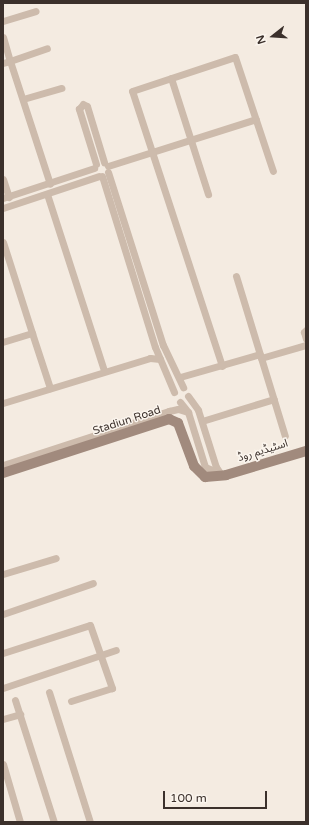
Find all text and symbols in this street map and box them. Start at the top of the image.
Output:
north arrow [253,16,293,56]
text: N [254,34,269,46]
street label: Stadiun Road [91,404,163,438]
street label: اسٹیڈیم روڈ [236,437,290,465]
scale bar [165,783,269,809]
text: 100 m [170,791,207,805]

